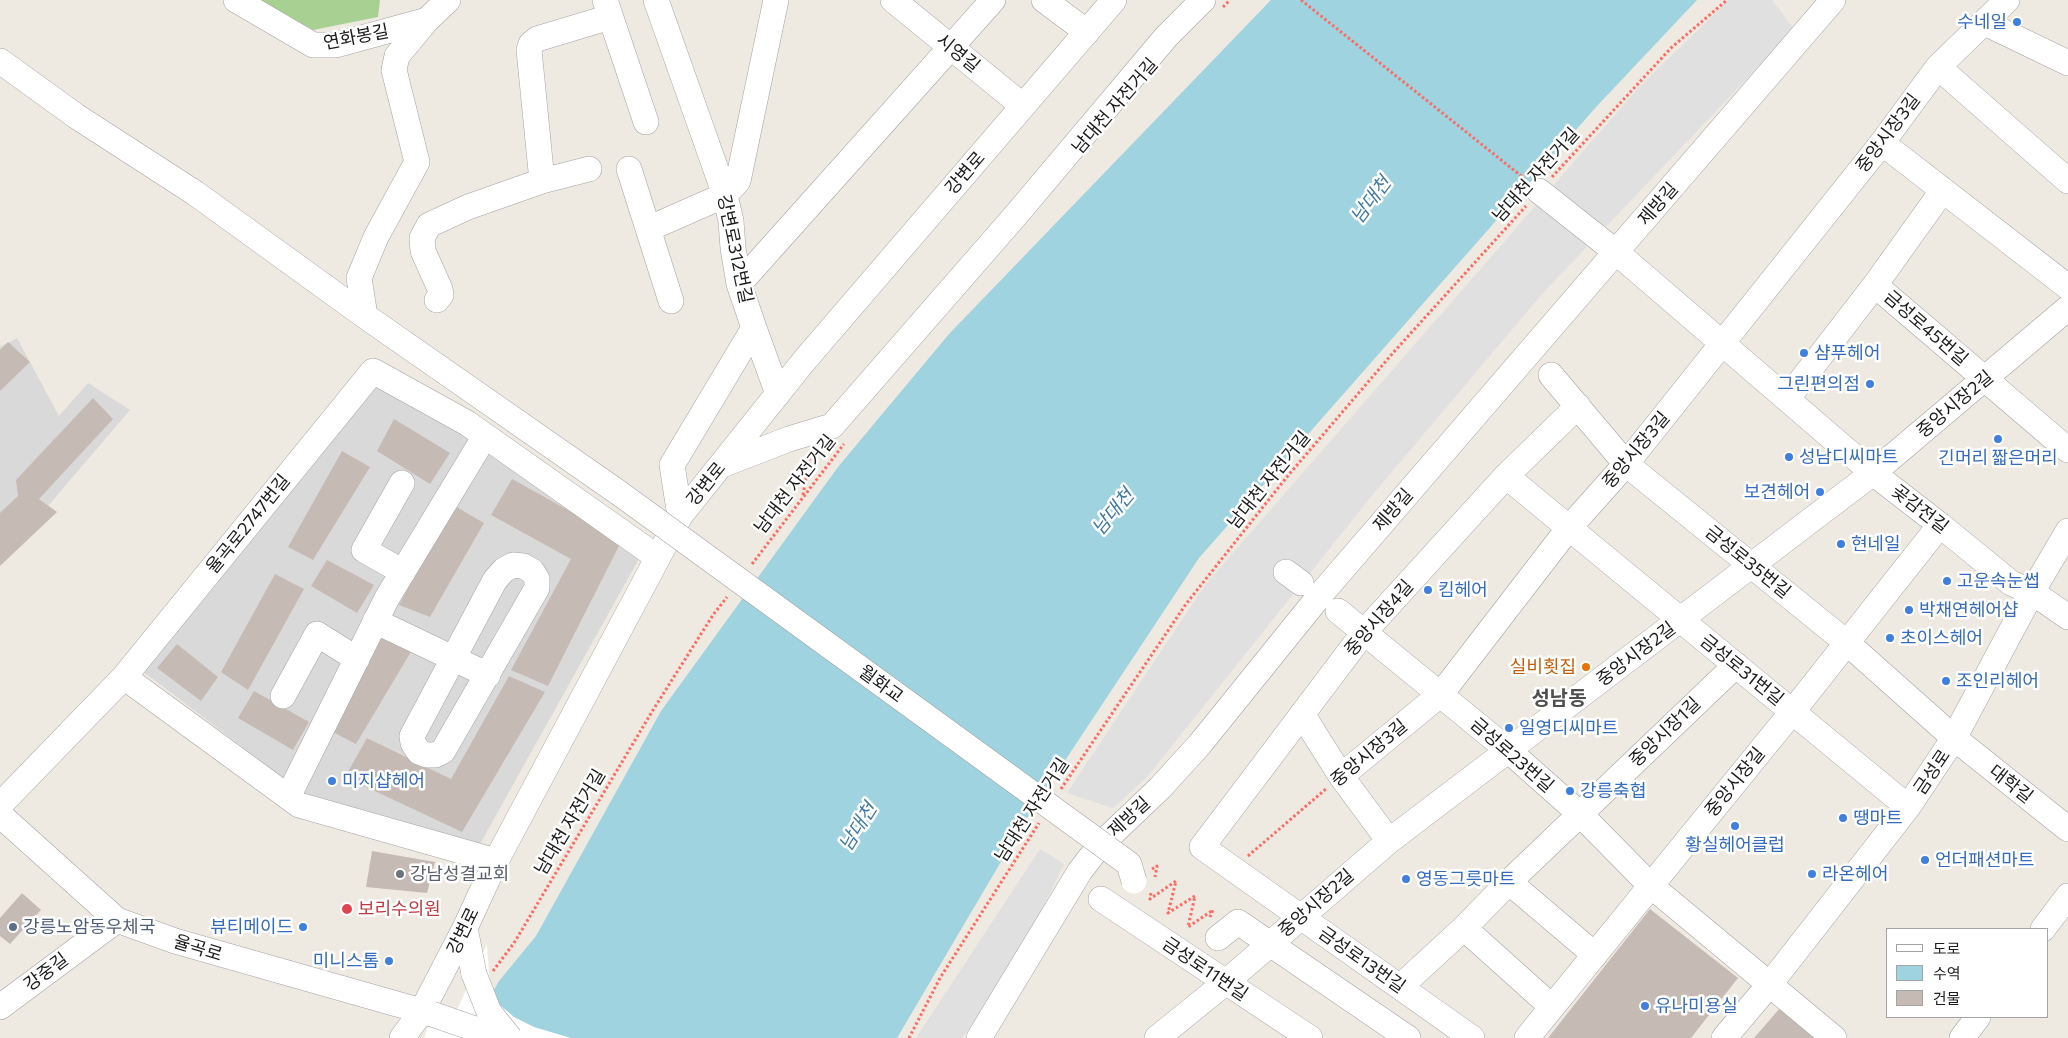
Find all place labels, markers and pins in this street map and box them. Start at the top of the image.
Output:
place label: 수네일 [1957,11,2007,33]
marker: 수네일 [2011,16,2023,28]
place label: 샴푸헤어 [1814,342,1880,364]
marker: 샴푸헤어 [1798,347,1810,359]
place label: 그린편의점 [1777,373,1860,395]
marker: 그린편의점 [1864,378,1876,390]
marker: 긴머리 짧은머리 [1992,433,2004,445]
place label: 성남디씨마트 [1799,446,1898,468]
place label: 긴머리 짧은머리 [1938,447,2058,469]
marker: 성남디씨마트 [1783,451,1795,463]
place label: 보견헤어 [1744,481,1810,503]
marker: 보견헤어 [1814,486,1826,498]
place label: 현네일 [1851,533,1901,555]
marker: 현네일 [1835,538,1847,550]
place label: 고운속눈썹 [1957,570,2040,592]
marker: 고운속눈썹 [1941,575,1953,587]
place label: 킴헤어 [1438,579,1488,601]
marker: 킴헤어 [1422,584,1434,596]
place label: 박채연헤어샵 [1919,599,2018,621]
marker: 박채연헤어샵 [1903,604,1915,616]
place label: 초이스헤어 [1900,627,1983,649]
marker: 초이스헤어 [1884,632,1896,644]
place label: 실비횟집 [1510,656,1576,678]
marker: 실비횟집 [1580,661,1592,673]
place label: 조인리헤어 [1956,670,2039,692]
marker: 조인리헤어 [1940,675,1952,687]
place label: 일영디씨마트 [1519,717,1618,739]
marker: 일영디씨마트 [1503,722,1515,734]
place label: 미지샵헤어 [342,770,425,792]
marker: 미지샵헤어 [326,775,338,787]
place label: 강릉축협 [1580,780,1646,802]
marker: 강릉축협 [1564,785,1576,797]
place label: 땡마트 [1853,807,1903,829]
marker: 땡마트 [1837,812,1849,824]
marker: 황실헤어클럽 [1729,820,1741,832]
place label: 황실헤어클럽 [1685,834,1785,856]
place label: 언더패션마트 [1935,849,2034,871]
marker: 언더패션마트 [1919,854,1931,866]
place label: 강남성결교회 [410,863,509,885]
place label: 라온헤어 [1822,863,1888,885]
marker: 강남성결교회 [394,868,406,880]
place label: 영동그릇마트 [1416,868,1515,890]
marker: 라온헤어 [1806,868,1818,880]
marker: 영동그릇마트 [1400,873,1412,885]
place label: 보리수의원 [358,898,441,920]
marker: 보리수의원 [340,902,354,916]
place label: 강릉노암동우체국 [23,916,155,938]
place label: 뷰티메이드 [210,916,293,938]
marker: 강릉노암동우체국 [7,921,19,933]
marker: 뷰티메이드 [297,921,309,933]
place label: 미니스톰 [313,950,379,972]
marker: 미니스톰 [383,955,395,967]
place label: 유나미용실 [1655,995,1738,1017]
marker: 유나미용실 [1639,1000,1651,1012]

